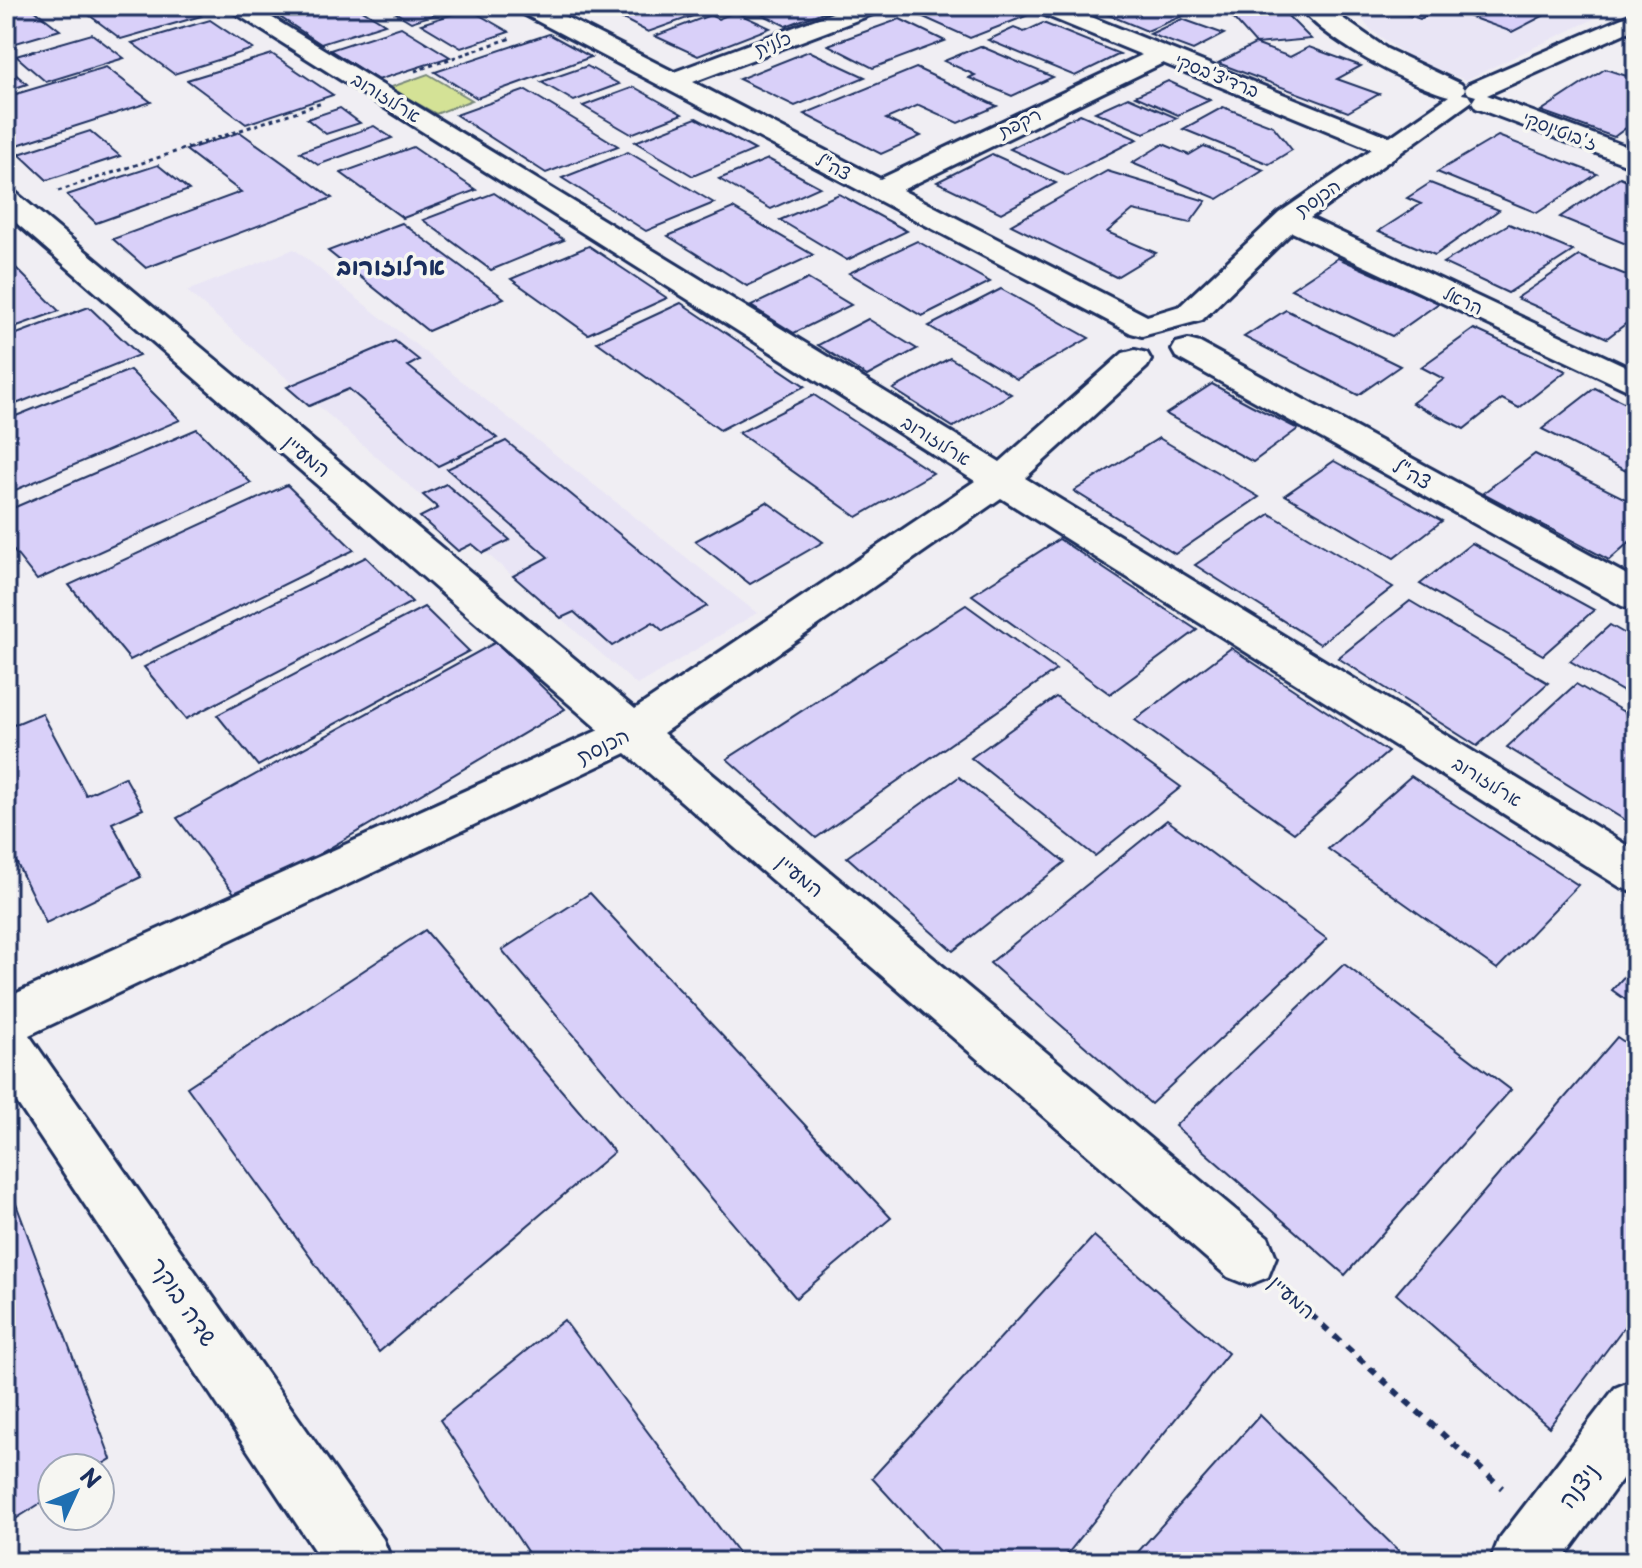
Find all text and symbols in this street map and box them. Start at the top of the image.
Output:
street label: כלנית [750,23,795,62]
street label: ברדיצ'בסקי [1172,46,1264,104]
street label: ארלוזורוב [347,65,427,129]
street label: רקפת [992,100,1045,144]
street label: ז'בוטינסקי [1519,103,1602,156]
street label: צה"ל [811,145,856,186]
street label: הכנסת [1289,171,1345,222]
district label: ארלוזורוב [336,247,445,283]
street label: הראל [1439,279,1488,321]
street label: ארלוזורוב [897,408,977,472]
street label: המעיין [278,427,338,484]
street label: צה"ל [1388,450,1437,496]
street label: הכנסת [571,719,634,771]
street label: ארלוזורוב [1448,749,1528,813]
street label: המעיין [771,847,831,904]
street label: שדה בוקר [142,1249,228,1353]
street label: המעיין [1263,1267,1323,1325]
north arrow [36,1452,116,1532]
street label: ניצנה [1548,1454,1607,1515]
text: N [74,1459,109,1495]

